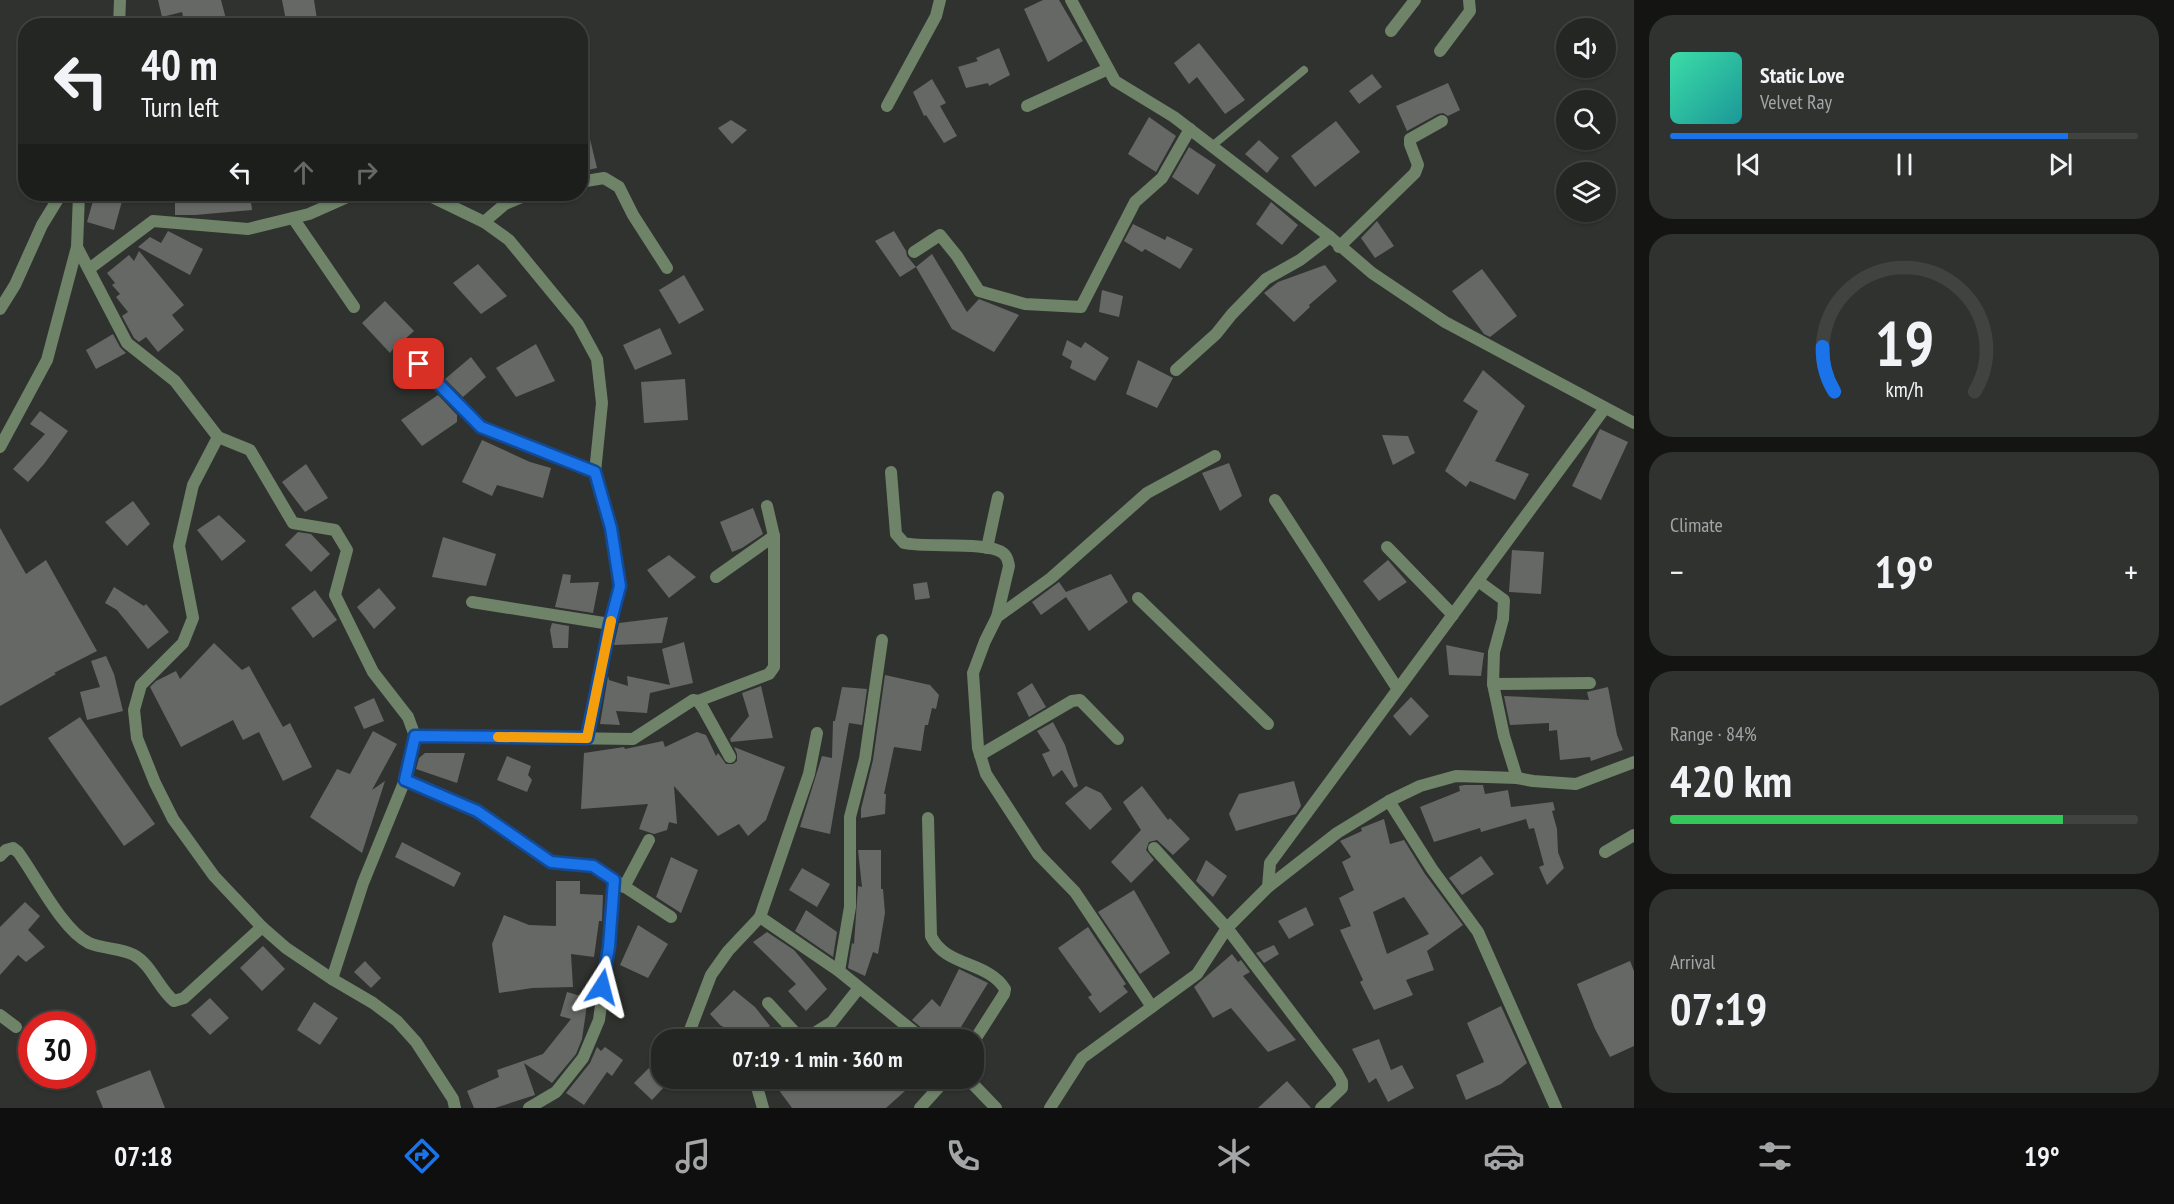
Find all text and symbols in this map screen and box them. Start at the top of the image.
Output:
map controls [1556,18,1616,222]
button: sound [1556,18,1616,78]
text: 40 m [141,37,218,92]
icon: left [42,42,120,120]
text: Static Love [1760,61,1845,89]
text: Velvet Ray [1760,89,1832,115]
text: Turn left [141,90,219,124]
button: search [1556,90,1616,150]
icon: previous [1732,148,1765,181]
icon: pause [1888,148,1921,181]
icon: next [2044,148,2077,181]
icon: left [224,156,257,189]
icon: ahead [287,156,320,189]
icon: right [350,156,383,189]
button: layers [1556,162,1616,222]
text: 19 [1874,303,1934,384]
pin [393,338,444,389]
icon: arrive [402,347,435,380]
text: km/h [1885,376,1923,404]
text: Climate [1670,512,1723,538]
text: 19° [1874,542,1934,600]
text: − [1670,550,1684,593]
text: + [2124,550,2138,593]
text: Range · 84% [1670,721,1757,747]
text: 420 km [1670,751,1792,809]
text: Arrival [1670,949,1715,975]
position arrow [570,955,634,1019]
text: 07:19 [1670,979,1767,1037]
speed limit sign: 30 [18,1011,96,1089]
text: 07:19 · 1 min · 360 m [732,1045,903,1073]
icon: directions [401,1135,443,1177]
icon: music [672,1135,714,1177]
icon: phone [942,1135,984,1177]
icon: climate [1213,1135,1255,1177]
icon: car [1483,1135,1525,1177]
icon: filters [1754,1135,1796,1177]
text: 07:18 [114,1139,173,1173]
text: 19° [2024,1139,2060,1173]

